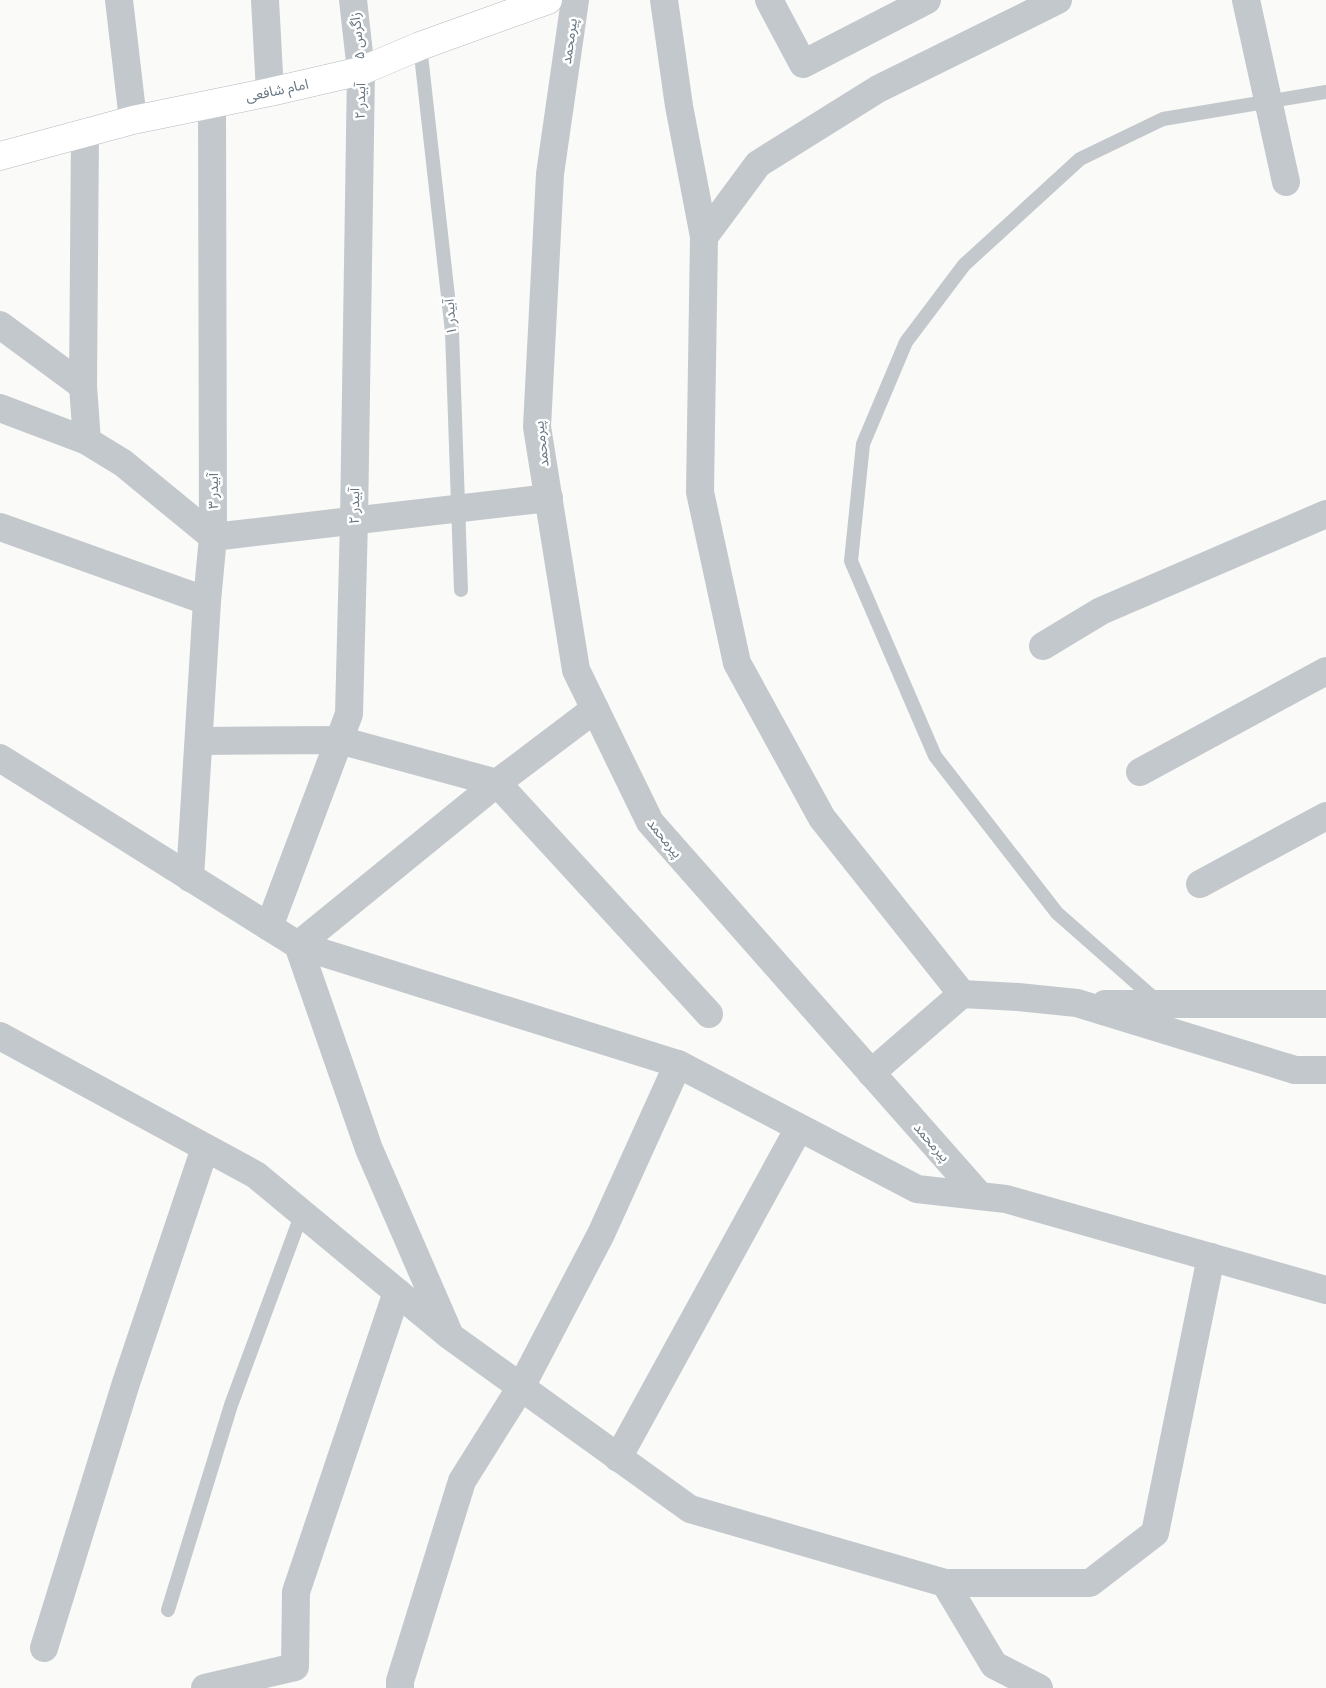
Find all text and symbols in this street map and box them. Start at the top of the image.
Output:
street label: زاگرس ۵ [346,12,368,60]
street label: پیرمحمد [557,17,582,65]
street label: امام شافعی [244,75,310,107]
street label: آبیدر ۲ [351,82,369,119]
street label: آبیدر ۱ [439,297,461,336]
street label: پیرمحمد [529,420,554,468]
street label: آبیدر ۳ [204,472,222,509]
street label: آبیدر ۲ [345,487,363,524]
street label: پیرمحمد [643,814,687,862]
street label: پیرمحمد [909,1119,954,1166]

